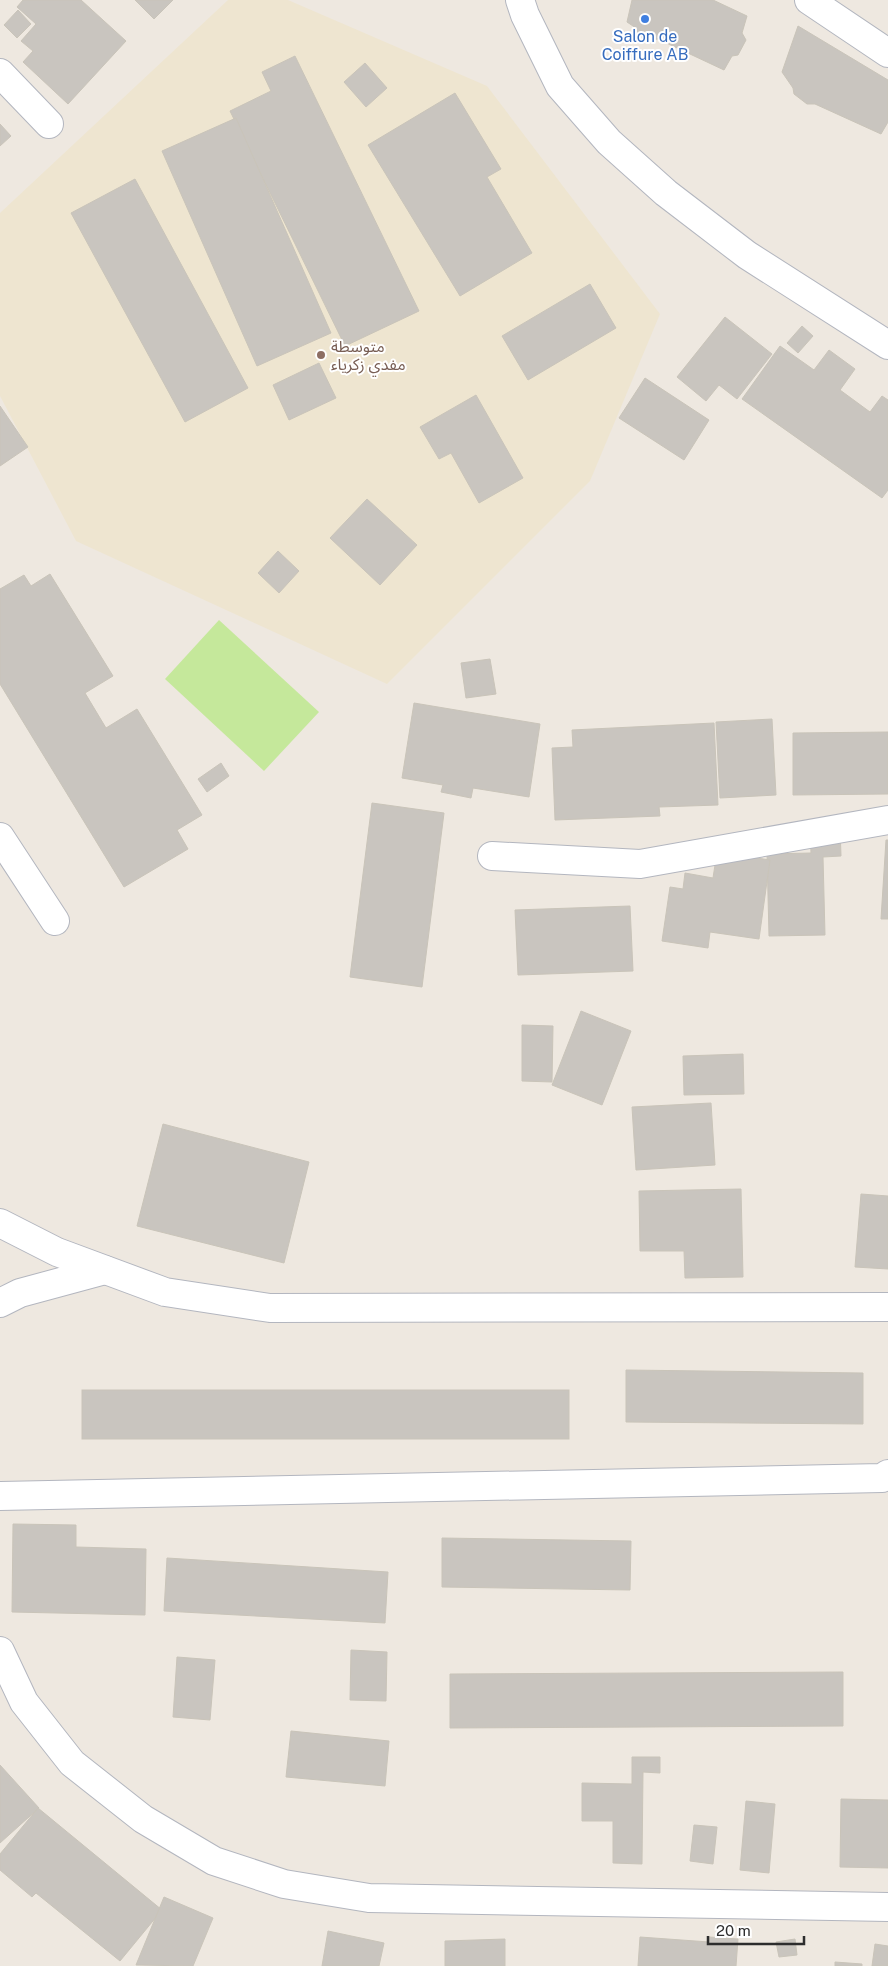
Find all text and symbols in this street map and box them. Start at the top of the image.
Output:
marker: Salon de Coiffure AB [639,13,651,25]
place label: Salon de Coiffure AB [602,27,688,64]
place label: متوسطة مفدي زكرياء [331,337,406,377]
marker: متوسطة مفدي زكرياء [315,349,327,361]
scale bar [708,1914,804,1946]
text: 20 m [716,1922,751,1939]

